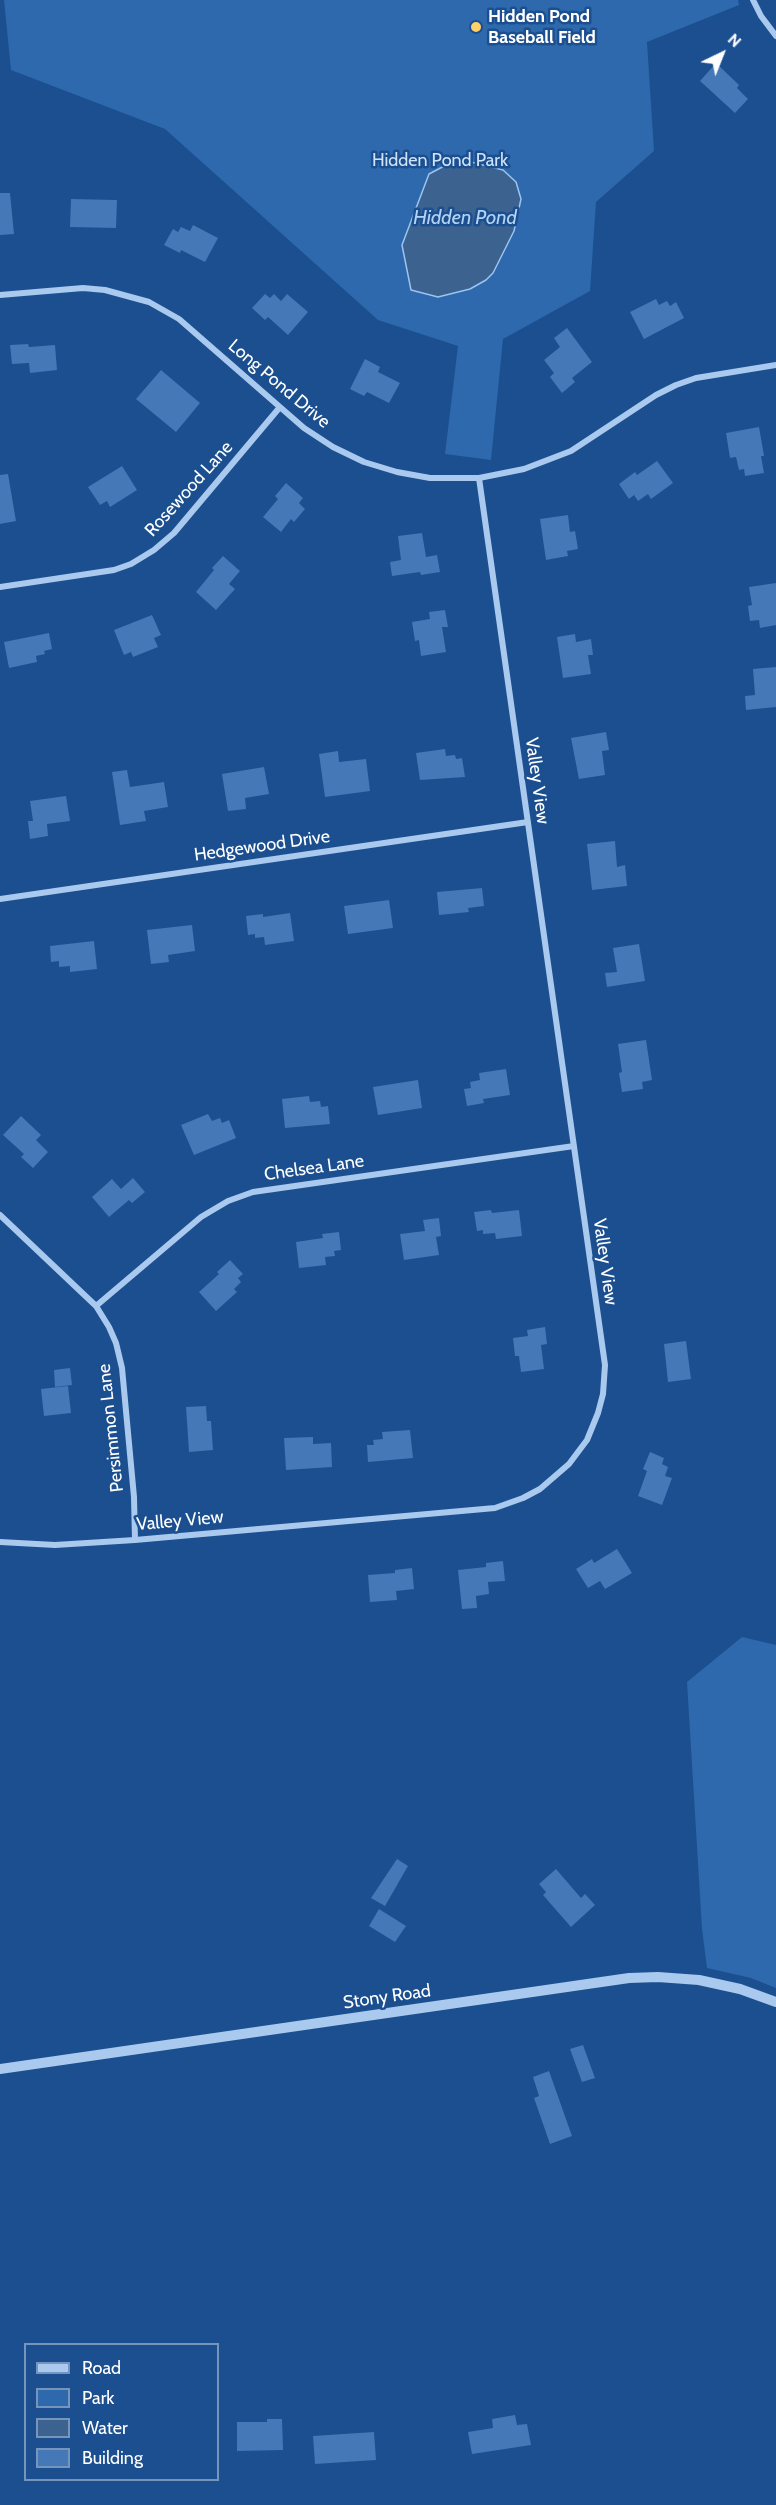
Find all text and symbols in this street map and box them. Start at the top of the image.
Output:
place label: Hidden Pond Baseball Field [488,6,596,48]
marker: Hidden Pond Baseball Field [469,20,483,34]
north arrow [692,24,752,84]
text: N [724,30,745,51]
park label: Hidden Pond Park [372,150,508,172]
water label: Hidden Pond [413,206,517,230]
street label: Long Pond Drive [224,335,334,433]
street label: Rosewood Lane [141,437,237,541]
street label: Valley View [520,736,554,826]
street label: Hedgewood Drive [193,826,331,866]
street label: Chelsea Lane [263,1150,365,1186]
street label: Valley View [588,1217,622,1307]
street label: Persimmon Lane [94,1363,128,1493]
street label: Valley View [136,1506,224,1536]
street label: Stony Road [342,1980,432,2014]
legend [24,2343,219,2481]
text: Road [82,2357,121,2379]
text: Park [82,2387,114,2409]
text: Water [82,2417,128,2439]
text: Building [82,2447,143,2469]

